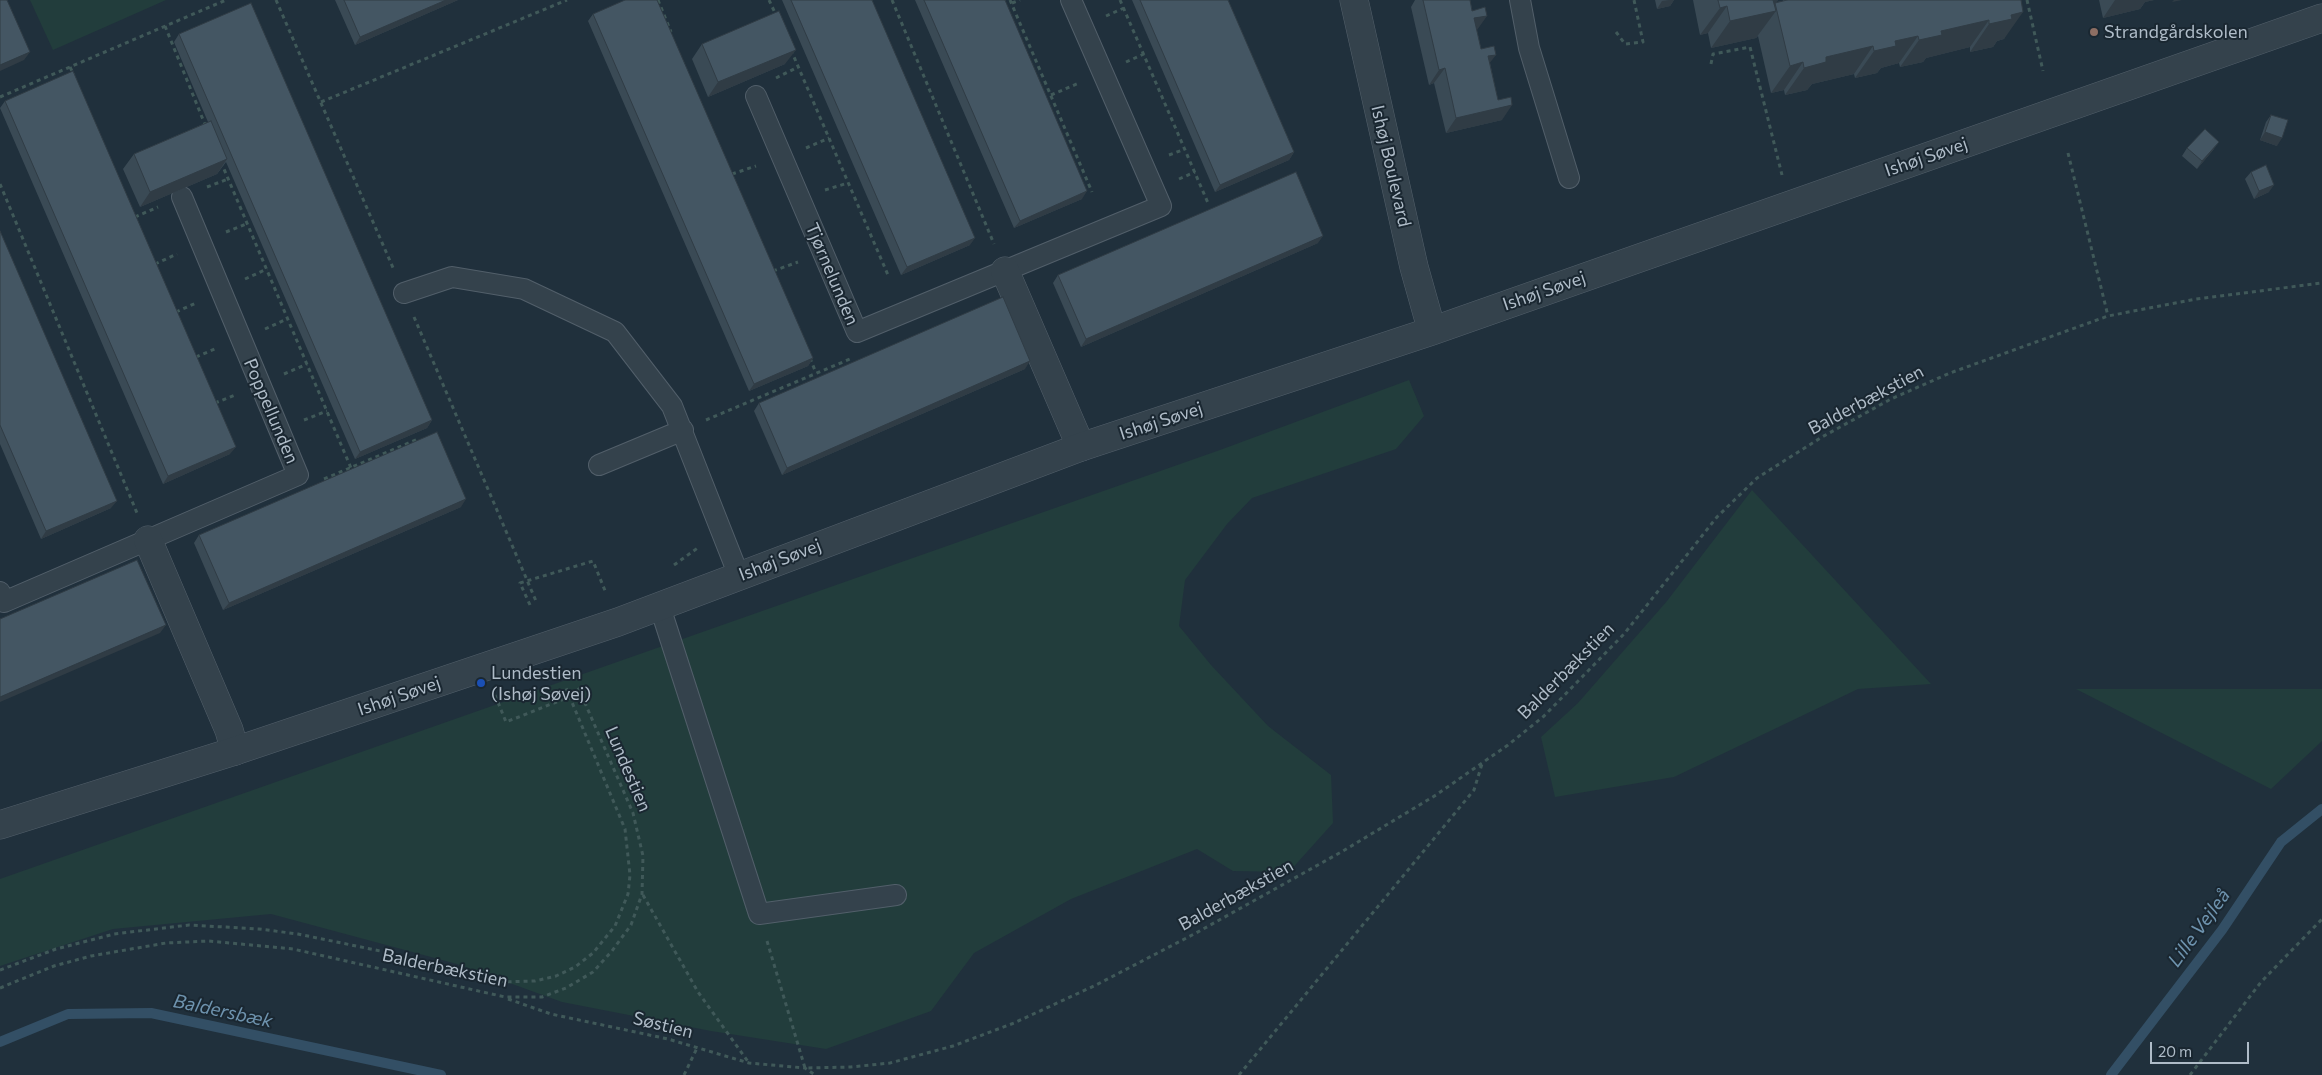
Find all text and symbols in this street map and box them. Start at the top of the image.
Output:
place label: Strandgårdskolen [2104,21,2248,43]
marker: Strandgårdskolen [2088,26,2100,38]
street label: Ishøj Boulevard [1366,103,1416,229]
street label: Ishøj Søvej [1882,133,1970,181]
street label: Tjørnelunden [801,220,863,328]
street label: Ishøj Søvej [1500,267,1588,315]
street label: Poppellunden [239,355,303,467]
street label: Balderbækstien [1805,360,1927,440]
street label: Ishøj Søvej [1117,397,1205,445]
street label: Ishøj Søvej [736,534,824,586]
street label: Balderbækstien [1513,618,1619,724]
place label: Lundestien (Ishøj Søvej) [491,662,591,704]
street label: Ishøj Søvej [355,672,443,720]
marker: Lundestien (Ishøj Søvej) [475,677,487,689]
street label: Lundestien [600,723,656,815]
street label: Balderbækstien [1175,855,1297,935]
water label: Lille Vejleå [2163,885,2235,971]
street label: Balderbækstien [380,944,510,992]
water label: Baldersbæk [171,989,275,1033]
street label: Søstien [631,1007,695,1043]
scale bar [2152,1032,2251,1064]
text: 20 m [2158,1042,2192,1060]

